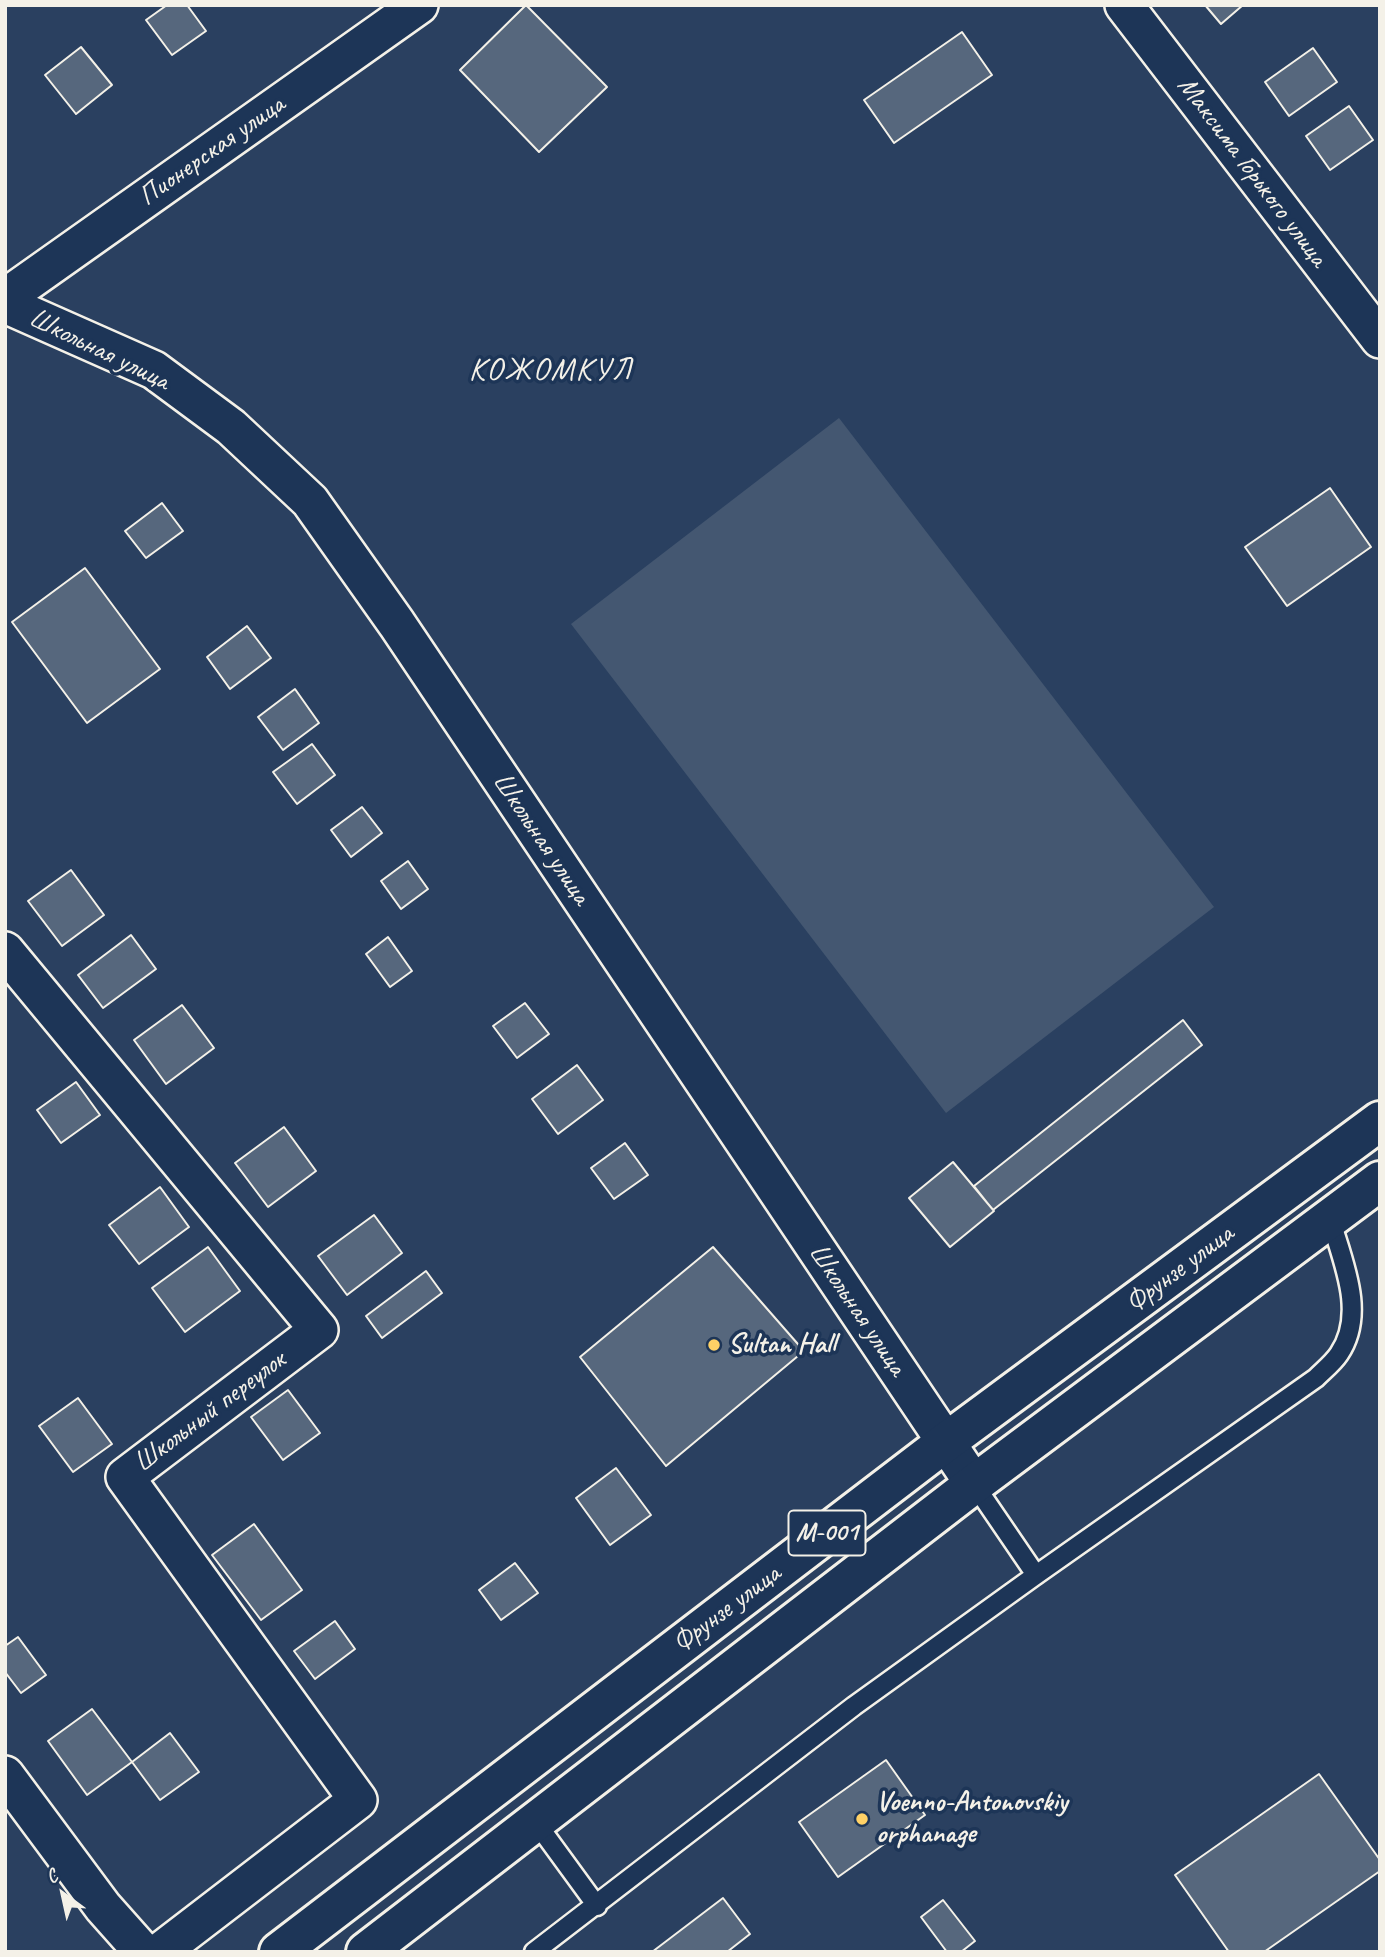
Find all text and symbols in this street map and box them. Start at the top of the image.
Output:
street label: Максима Горького улица [1170,70,1334,274]
street label: Пионерская улица [132,88,292,214]
street label: Школьная улица [23,302,175,398]
district label: КОЖОМКУЛ [470,352,632,390]
street label: Школьная улица [485,767,597,911]
street label: Фрунзе улица [1119,1218,1241,1320]
street label: Школьная улица [801,1238,913,1382]
place label: Sultan Hall [728,1328,836,1362]
marker: Sultan Hall [706,1337,722,1353]
street label: Школьный переулок [127,1344,293,1480]
road number: M-001 [788,1510,866,1556]
street label: Фрунзе улица [666,1558,788,1660]
place label: Voenno-Antonovskiy orphanage [876,1786,1067,1852]
marker: Voenno-Antonovskiy orphanage [854,1811,870,1827]
north arrow [28,1859,98,1929]
text: С [41,1864,62,1889]

